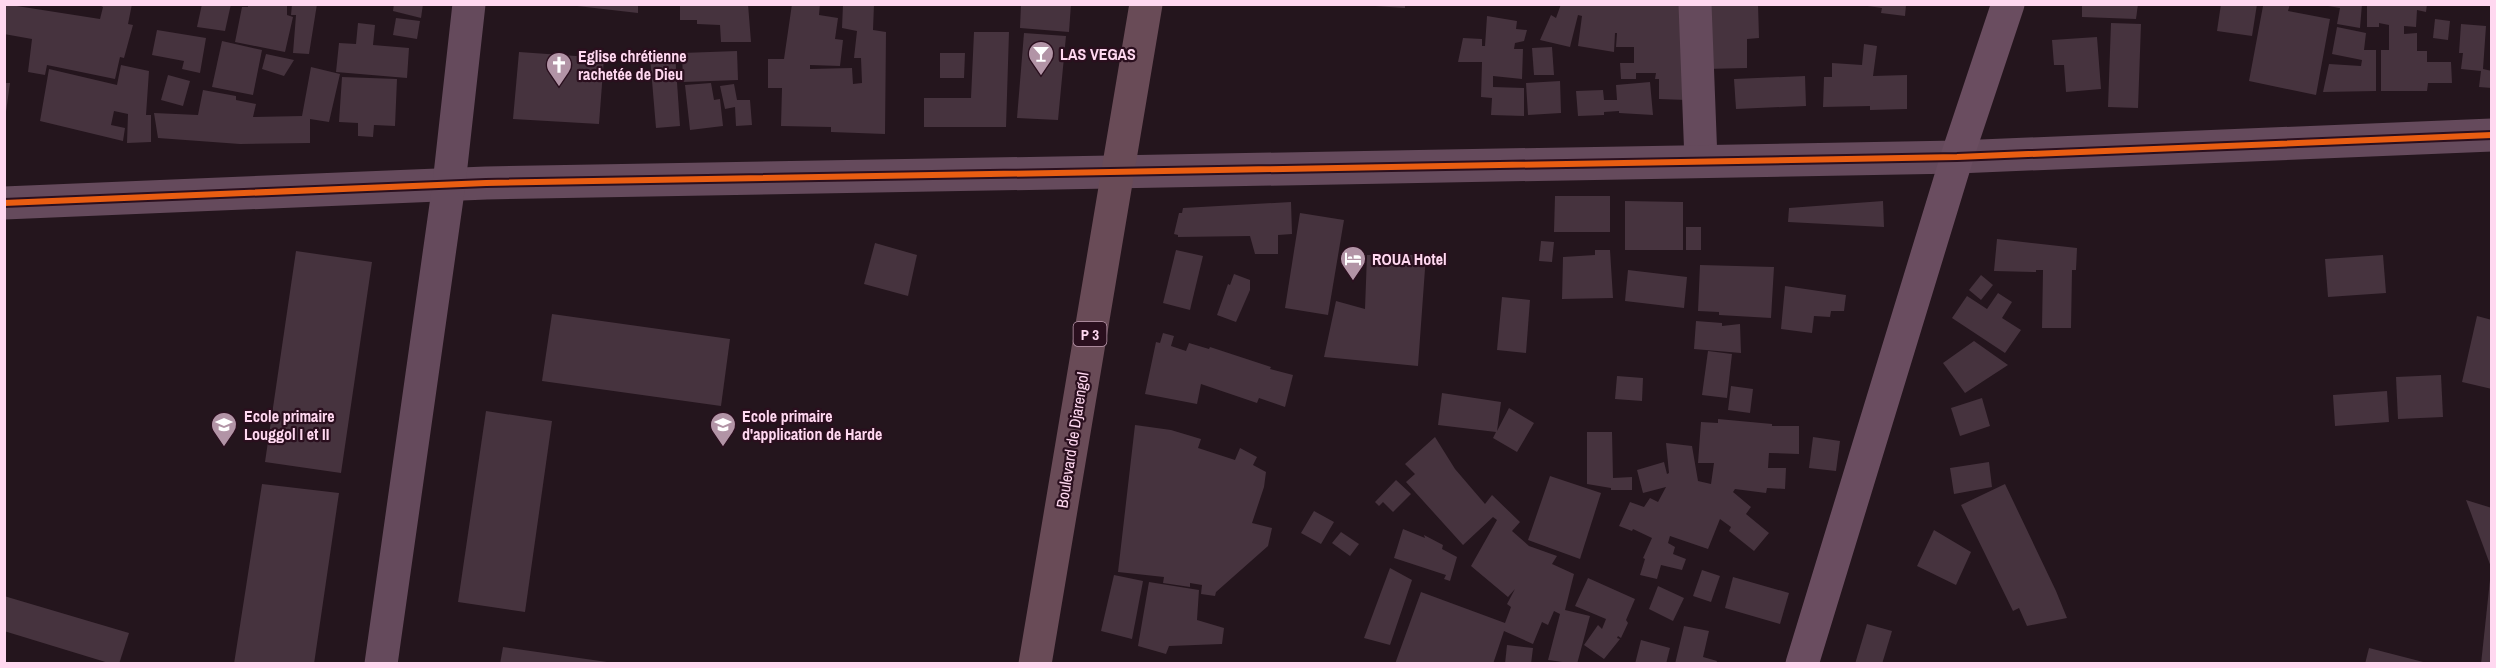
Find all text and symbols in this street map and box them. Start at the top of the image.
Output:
bar icon: LAS VEGAS [1026,39,1056,77]
place label: LAS VEGAS [1060,43,1136,65]
place label: Eglise chrétienne rachetée de Dieu [578,45,687,85]
church icon: Eglise chrétienne rachetée de Dieu [544,50,574,88]
hotel icon: ROUA Hotel [1338,244,1368,282]
place label: ROUA Hotel [1372,248,1447,270]
road number: P 3 [1074,322,1106,346]
street label: Boulevard de Djarengol [1050,370,1094,509]
place label: Ecole primaire Louggol I et II [244,405,334,445]
place label: Ecole primaire d'application de Harde [742,405,882,445]
school or university icon: Ecole primaire Louggol I et II [209,410,239,448]
school or university icon: Ecole primaire d'application de Harde [708,410,738,448]

